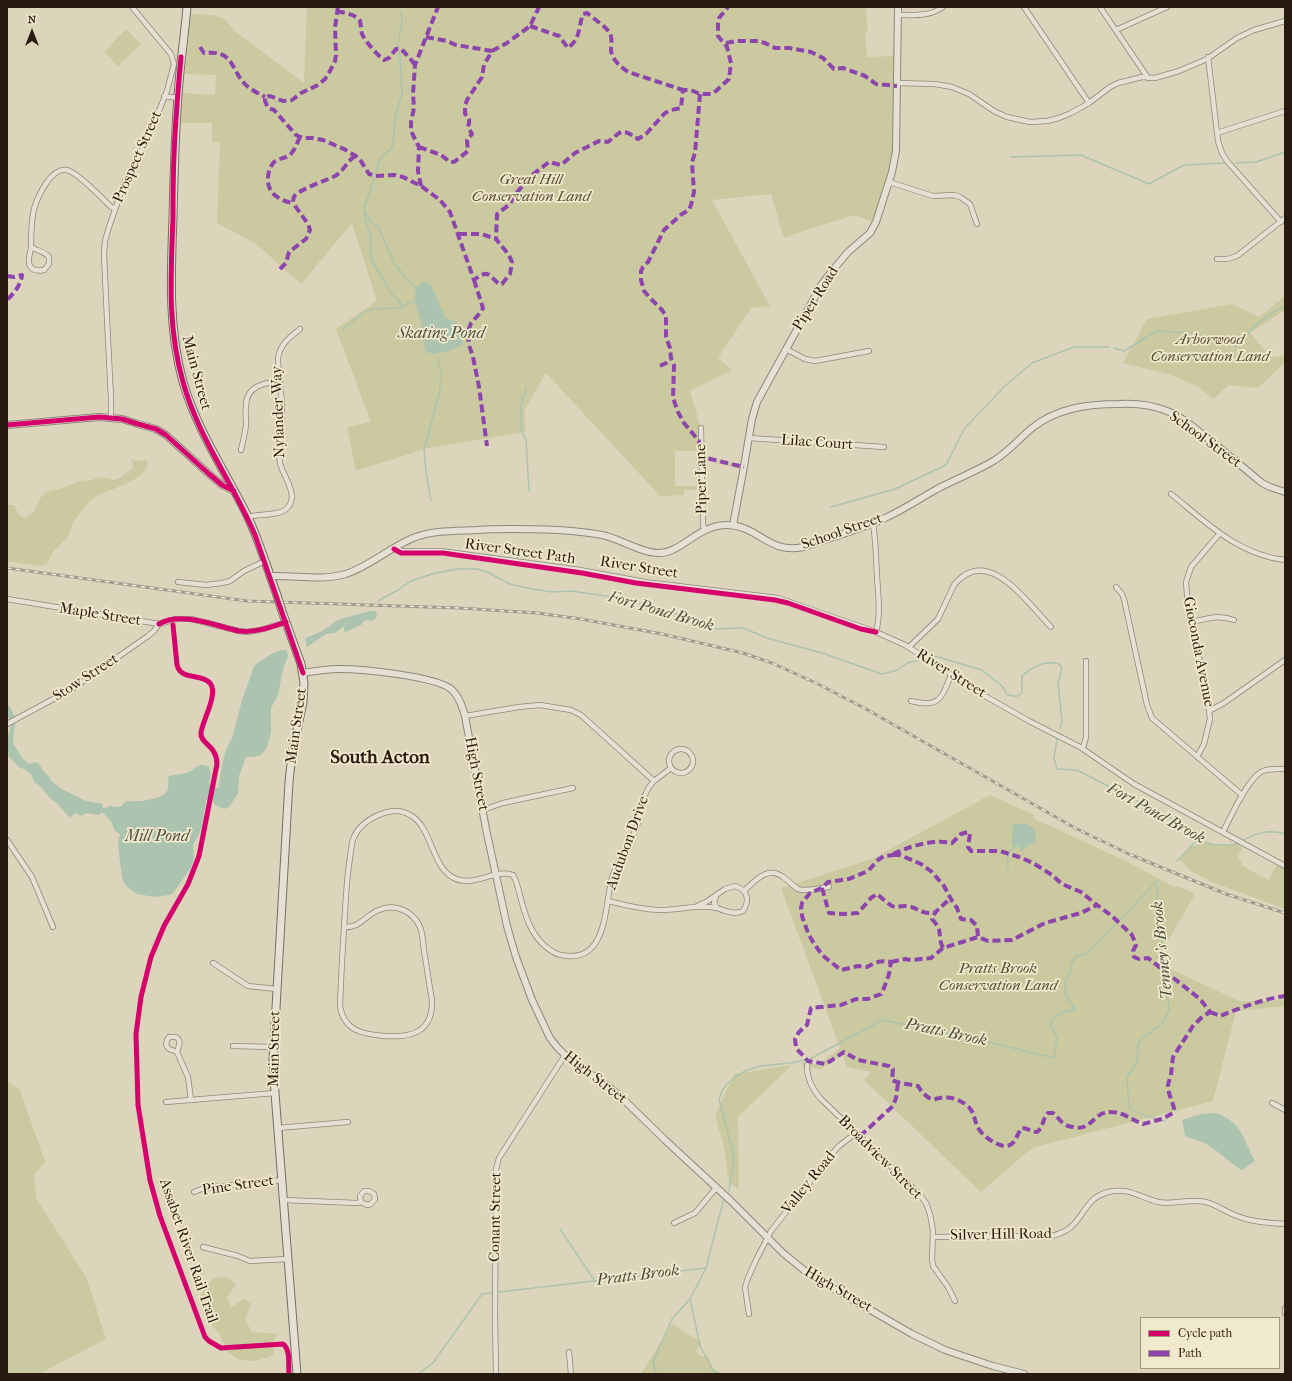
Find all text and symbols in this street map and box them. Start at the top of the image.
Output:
north arrow [12,12,52,52]
text: N [28,13,36,26]
street label: Prospect Street [110,108,166,206]
park label: Great Hill Conservation Land [472,171,590,206]
street label: Piper Road [789,264,843,334]
water label: Skating Pond [398,324,484,344]
park label: Arborwood Conservation Land [1151,331,1269,366]
street label: Main Street [177,334,215,412]
street label: Nylander Way [268,366,290,458]
street label: School Street [1165,408,1245,472]
street label: Lilac Court [780,432,854,454]
street label: Piper Lane [692,443,712,515]
street label: School Street [799,510,885,554]
street label: River Street Path [463,535,577,569]
street label: River Street [599,553,679,583]
water label: Fort Pond Brook [606,588,716,636]
street label: Gioconda Avenue [1178,595,1218,709]
street label: Maple Street [58,600,142,630]
street label: River Street [913,645,989,703]
street label: Stow Street [50,650,122,706]
street label: Main Street [283,687,311,765]
street label: High Street [460,735,492,813]
district label: South Acton [330,747,430,769]
water label: Fort Pond Brook [1104,779,1208,849]
street label: Audubon Drive [603,794,653,892]
water label: Mill Pond [125,827,189,847]
water label: Tenney's Brook [1148,900,1178,1000]
park label: Pratts Brook Conservation Land [939,960,1057,995]
street label: Main Street [265,1011,285,1087]
water label: Pratts Brook [903,1015,989,1051]
street label: High Street [560,1048,630,1108]
street label: Broadview Street [834,1112,926,1204]
street label: Valley Road [778,1148,840,1218]
street label: Pine Street [201,1172,275,1200]
street label: Conant Street [486,1172,506,1262]
street label: Assabet River Rail Trail [155,1176,221,1326]
street label: Silver Hill Road [950,1225,1052,1245]
water label: Pratts Brook [595,1261,681,1291]
street label: High Street [801,1263,875,1317]
legend [1140,1317,1280,1369]
text: Cycle path [1178,1326,1232,1340]
text: Path [1178,1346,1202,1360]

